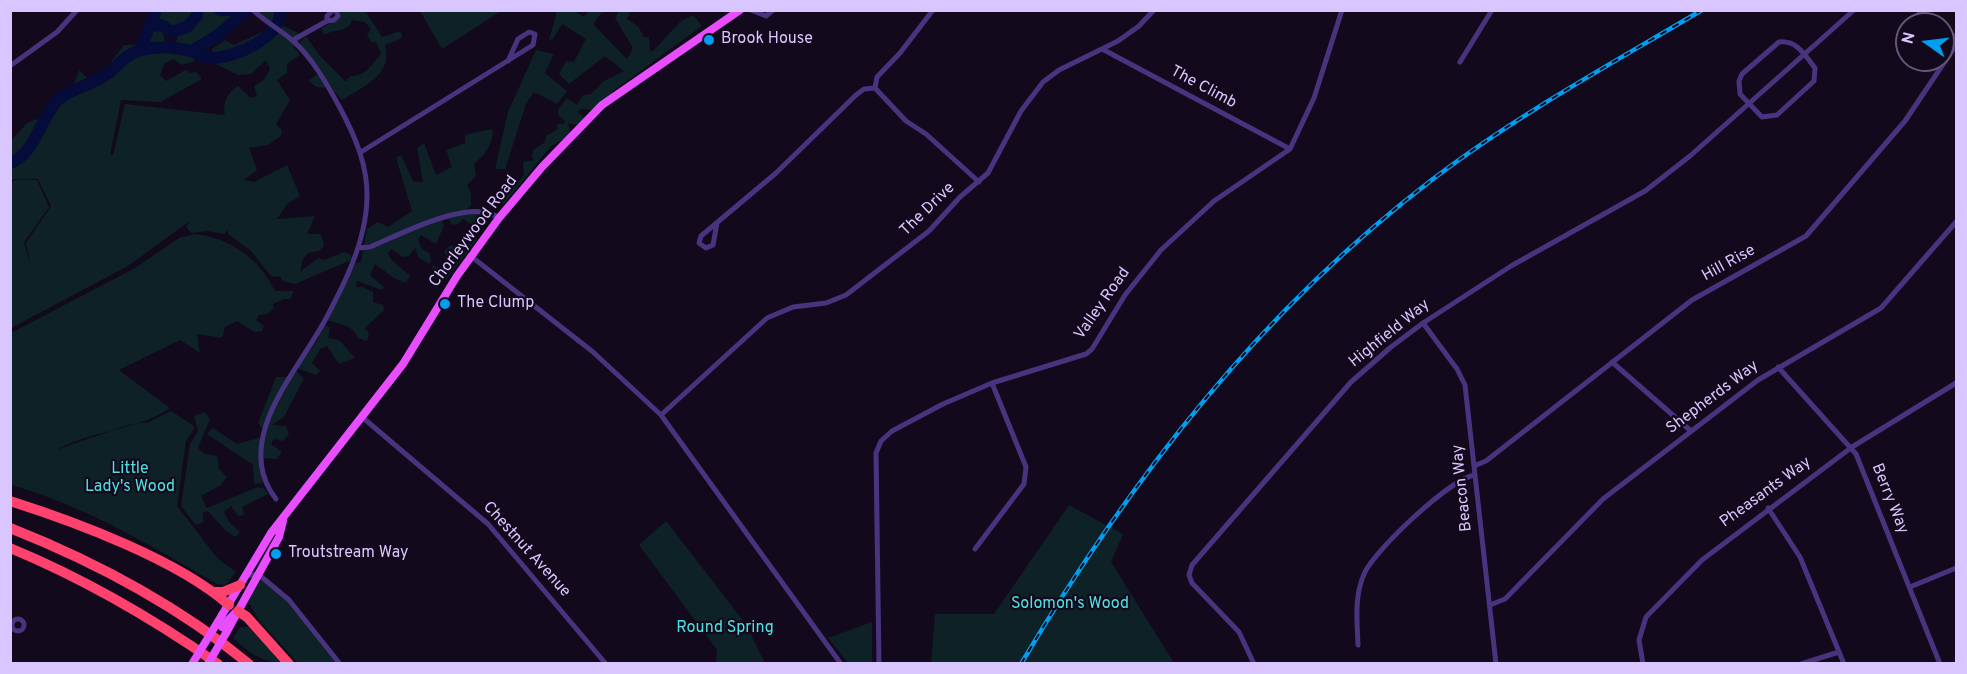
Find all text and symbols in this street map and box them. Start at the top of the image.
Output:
north arrow [1895,12,1955,72]
place label: Brook House [721,30,813,50]
text: N [1898,30,1921,46]
marker: Brook House [702,33,716,47]
street label: The Climb [1167,63,1239,113]
street label: Chorleywood Road [426,172,522,292]
street label: The Drive [897,179,959,241]
street label: Hill Rise [1699,242,1759,286]
street label: Valley Road [1071,264,1135,344]
place label: The Clump [457,294,534,314]
street label: Highfield Way [1346,296,1434,372]
marker: The Clump [438,297,452,311]
street label: Shepherds Way [1663,357,1763,439]
street label: Beacon Way [1449,444,1477,532]
street label: Pheasants Way [1717,453,1815,533]
park label: Little Lady's Wood [85,460,175,498]
street label: Berry Way [1866,461,1912,537]
street label: Chestnut Avenue [478,498,574,602]
place label: Troutstream Way [288,544,409,564]
marker: Troutstream Way [269,547,283,561]
park label: Solomon's Wood [1011,595,1129,615]
park label: Round Spring [676,619,774,639]

